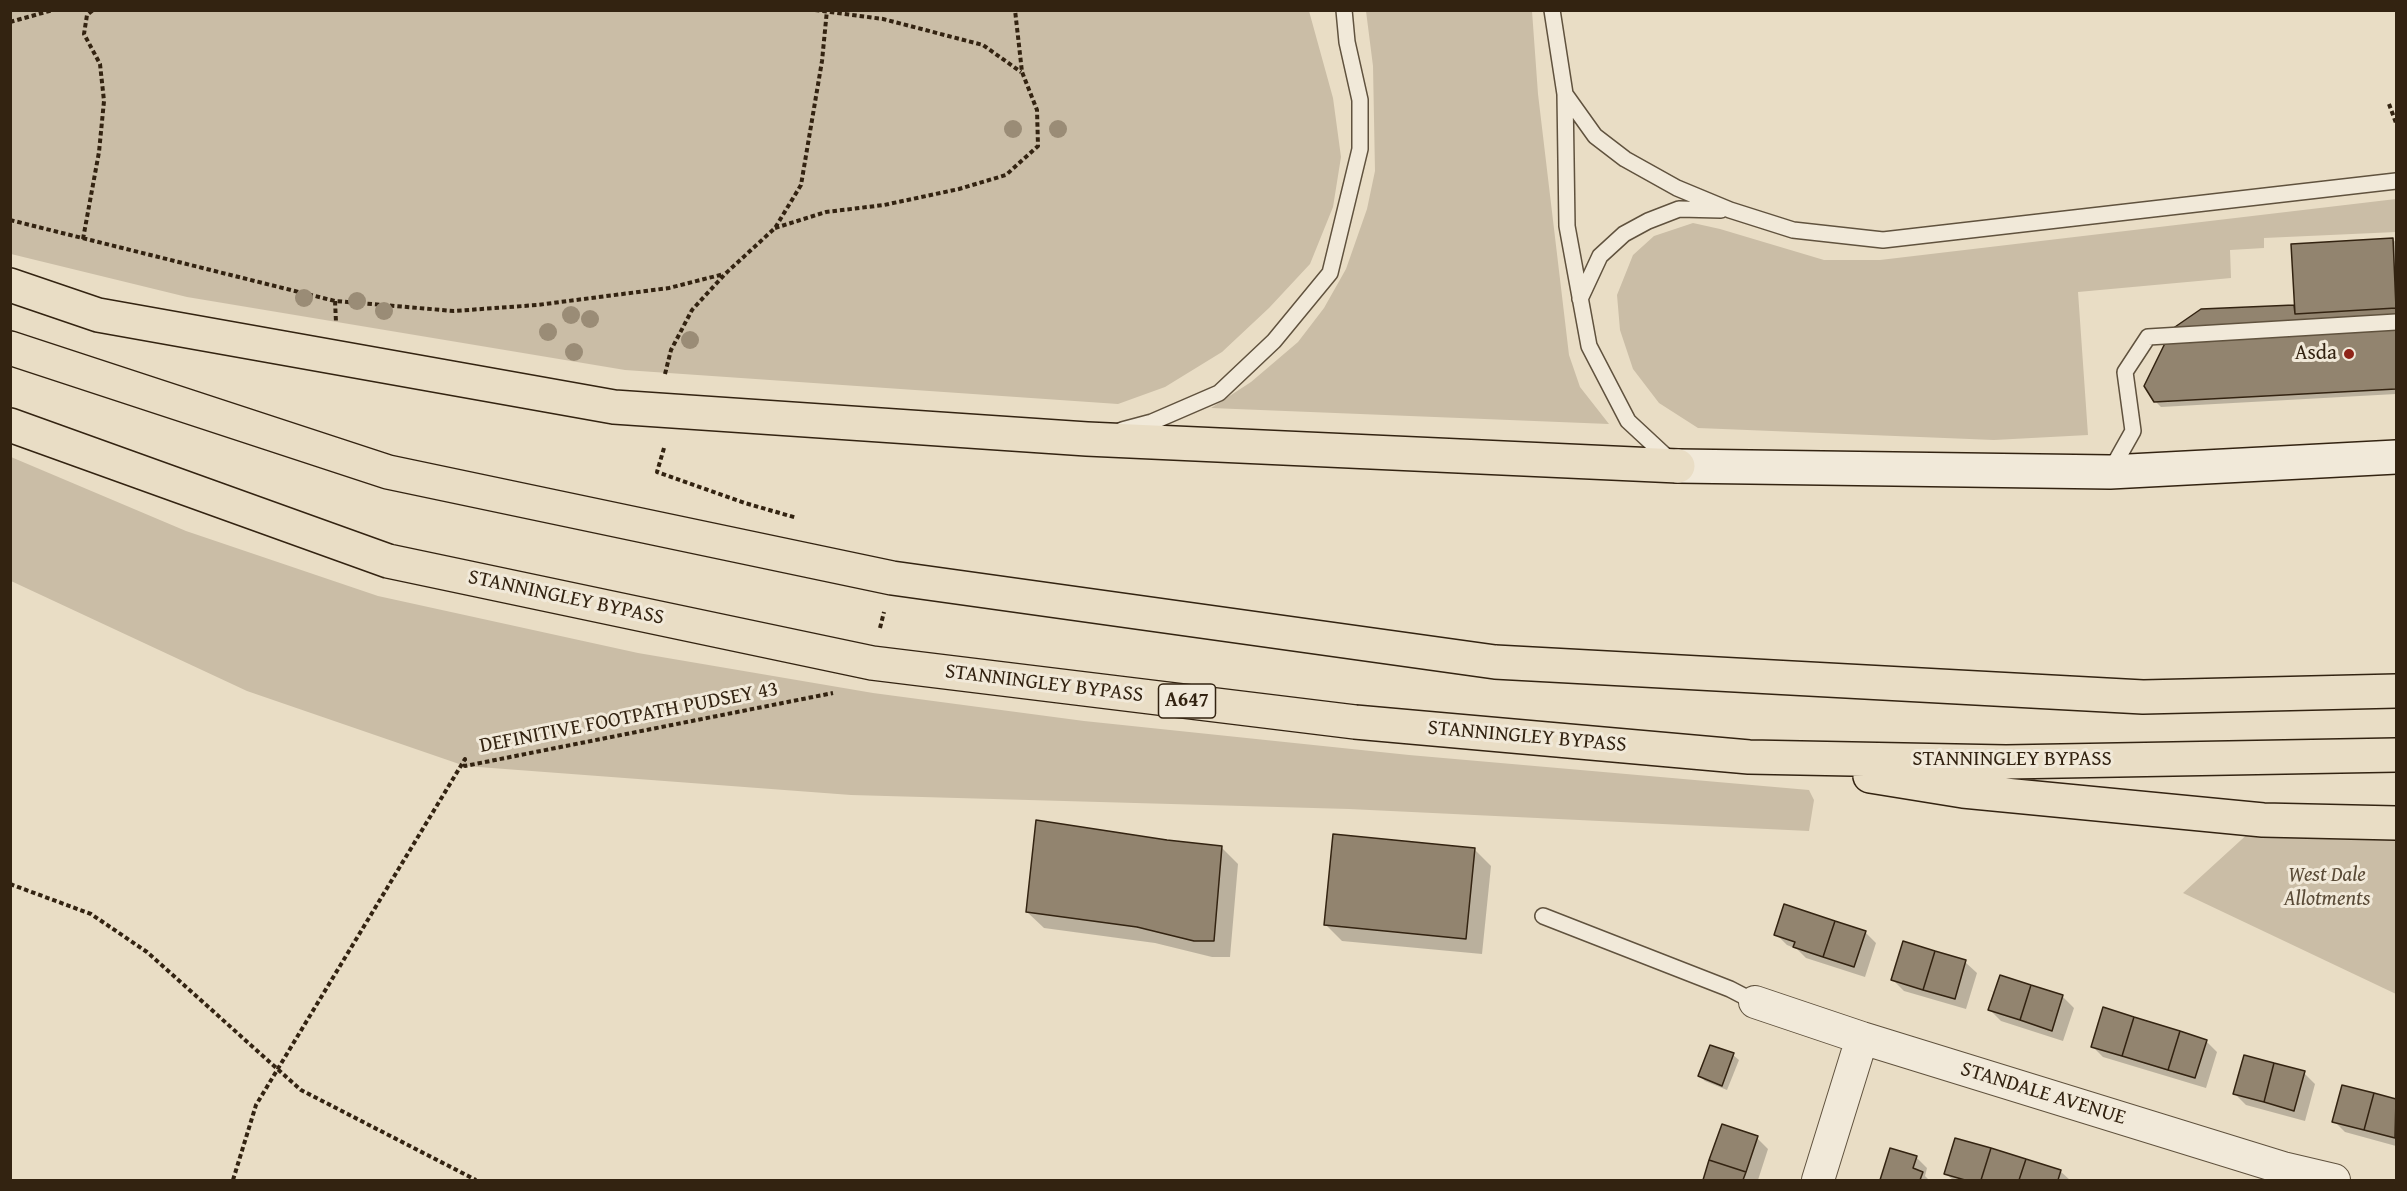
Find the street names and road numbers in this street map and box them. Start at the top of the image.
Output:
street label: STANNINGLEY BYPASS [466,565,666,631]
street label: STANNINGLEY BYPASS [943,659,1145,709]
street label: DEFINITIVE FOOTPATH PUDSEY 43 [478,677,780,759]
road number: A647 [1158,684,1216,718]
street label: STANNINGLEY BYPASS [1427,716,1627,758]
street label: STANNINGLEY BYPASS [1912,747,2112,773]
street label: STANDALE AVENUE [1957,1057,2129,1131]

